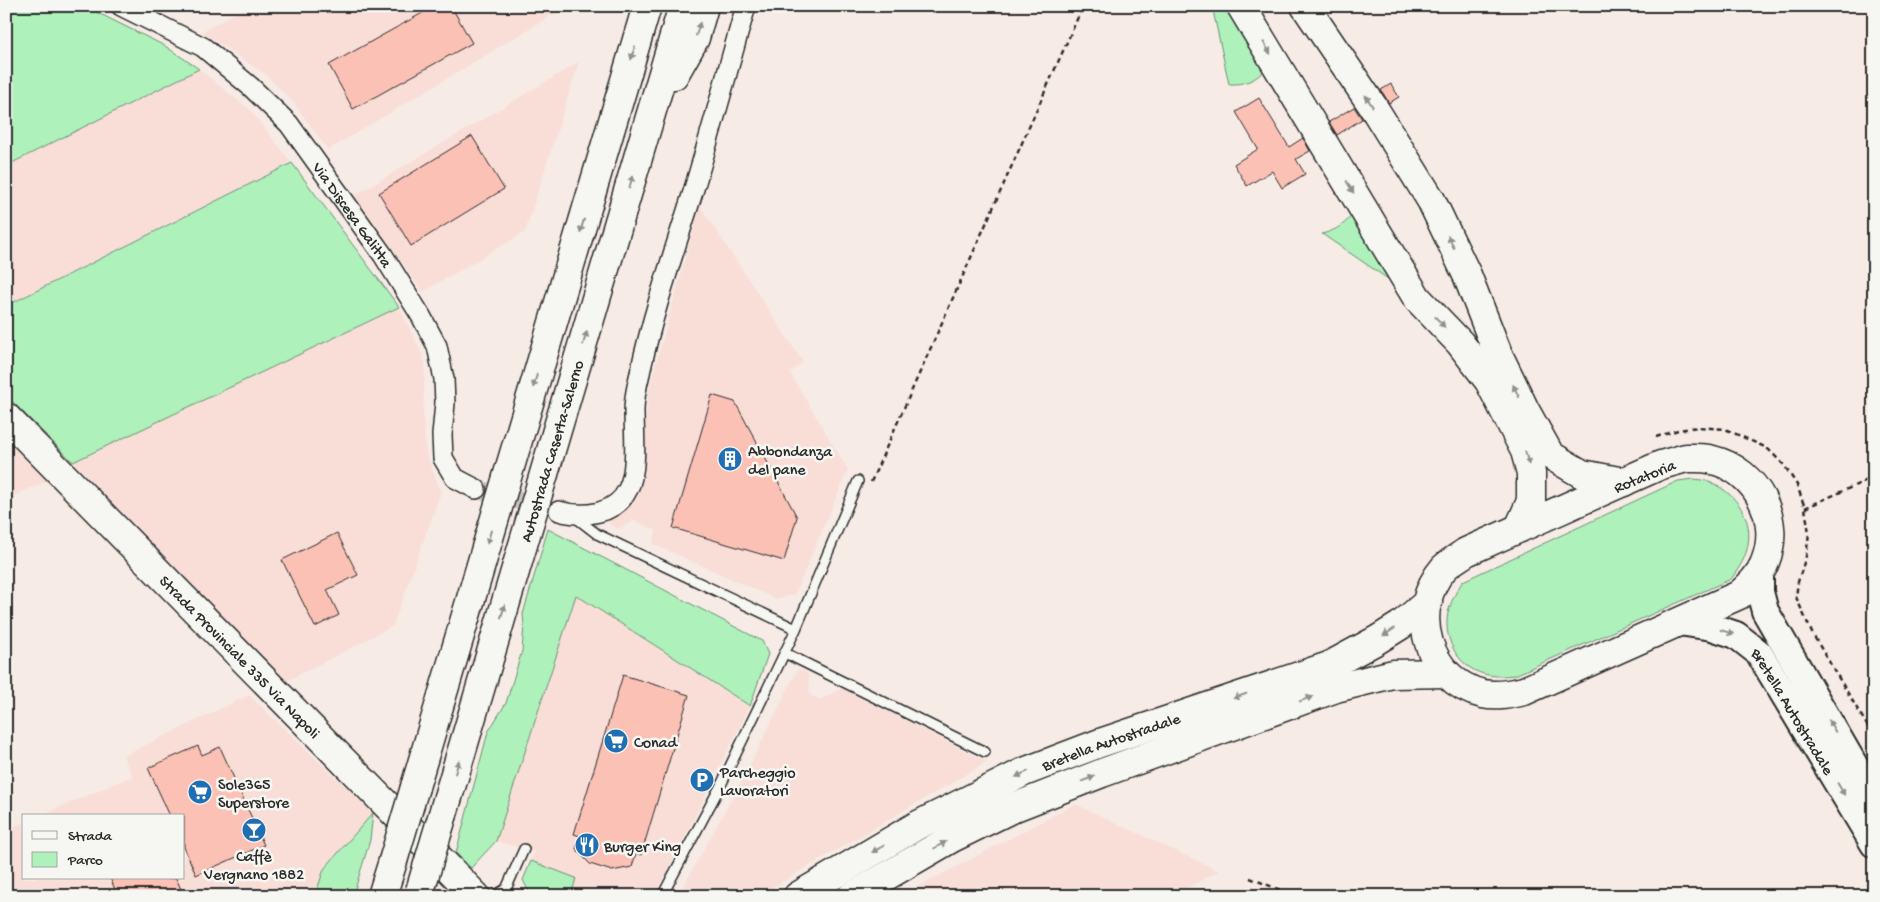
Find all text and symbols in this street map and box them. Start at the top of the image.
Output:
one-way arrow [694,21,702,36]
one-way arrow [1262,41,1271,54]
one-way arrow [628,46,636,61]
one-way arrow [1364,95,1374,108]
street label: Via Discesa Galitta [306,159,395,273]
one-way arrow [627,175,635,190]
one-way arrow [1346,181,1355,194]
one-way arrow [577,218,585,233]
one-way arrow [1446,235,1454,249]
one-way arrow [1434,316,1446,328]
one-way arrow [581,330,589,345]
street label: Autostrada Caserta-Salerno [518,359,590,545]
one-way arrow [531,374,539,389]
one-way arrow [1511,383,1520,398]
place label: Abbondanza del pane [748,444,833,481]
building icon: Abbondanza del pane [717,446,743,472]
one-way arrow [1523,451,1531,466]
street label: Rotatoria [1612,457,1680,499]
one-way arrow [485,530,493,545]
street label: Strada Provinciale 335 Via Napoli [154,573,322,744]
one-way arrow [500,604,508,619]
one-way arrow [1383,628,1396,637]
one-way arrow [1719,629,1734,636]
street label: Bretella Autostradale [1746,644,1837,780]
one-way arrow [1233,692,1248,700]
one-way arrow [1299,695,1314,703]
street label: Bretella Autostradale [1039,710,1184,778]
one-way arrow [1827,720,1836,733]
supermarket icon: Conad [603,728,629,754]
place label: Conad [634,735,678,754]
one-way arrow [453,759,461,774]
place label: Parcheggio Lavoratori [719,765,796,802]
parking icon: Parcheggio Lavoratori [689,767,715,793]
one-way arrow [1015,770,1029,778]
one-way arrow [1080,775,1095,782]
place label: Sole365 Superstore [218,777,290,814]
supermarket icon: Sole365 Superstore [187,779,213,805]
one-way arrow [1837,782,1846,795]
legend [22,814,185,880]
bar icon: Caffè Vergnano 1882 [241,817,267,843]
text: Strada [68,828,113,846]
restaurant icon: Burger King [574,832,600,858]
place label: Burger King [603,839,681,858]
one-way arrow [933,841,946,850]
one-way arrow [871,845,884,854]
place label: Caffè Vergnano 1882 [203,849,304,886]
text: Parco [67,852,103,870]

